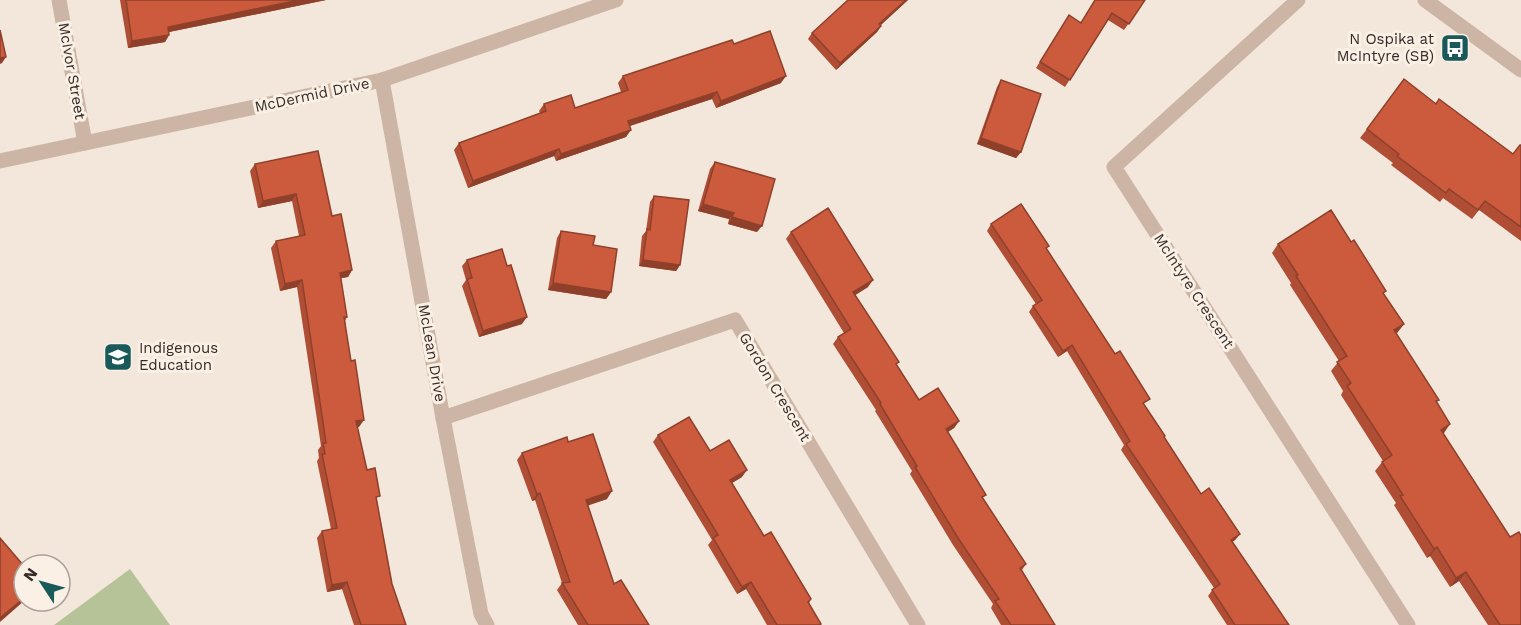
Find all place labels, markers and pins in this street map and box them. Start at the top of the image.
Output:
place label: N Ospika at McIntyre (SB) [1337,30,1435,65]
bus stop icon: N Ospika at McIntyre (SB) [1439,32,1471,64]
place label: Indigenous Education [139,339,218,374]
school or university icon: Indigenous Education [102,341,134,373]

